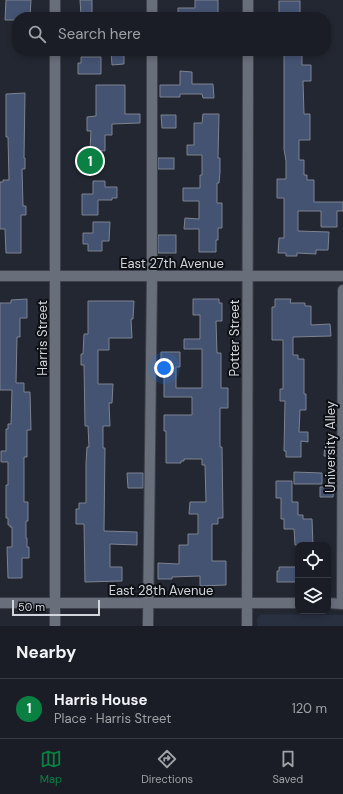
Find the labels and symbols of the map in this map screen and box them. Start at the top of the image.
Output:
pin: 1 [77,146,103,176]
street label: East 27th Avenue [120,255,224,272]
street label: Potter Street [226,299,243,377]
street label: Harris Street [34,300,51,376]
your location [154,358,174,378]
street label: University Alley [322,401,339,493]
street label: East 28th Avenue [109,582,213,599]
scale bar [12,598,100,617]

